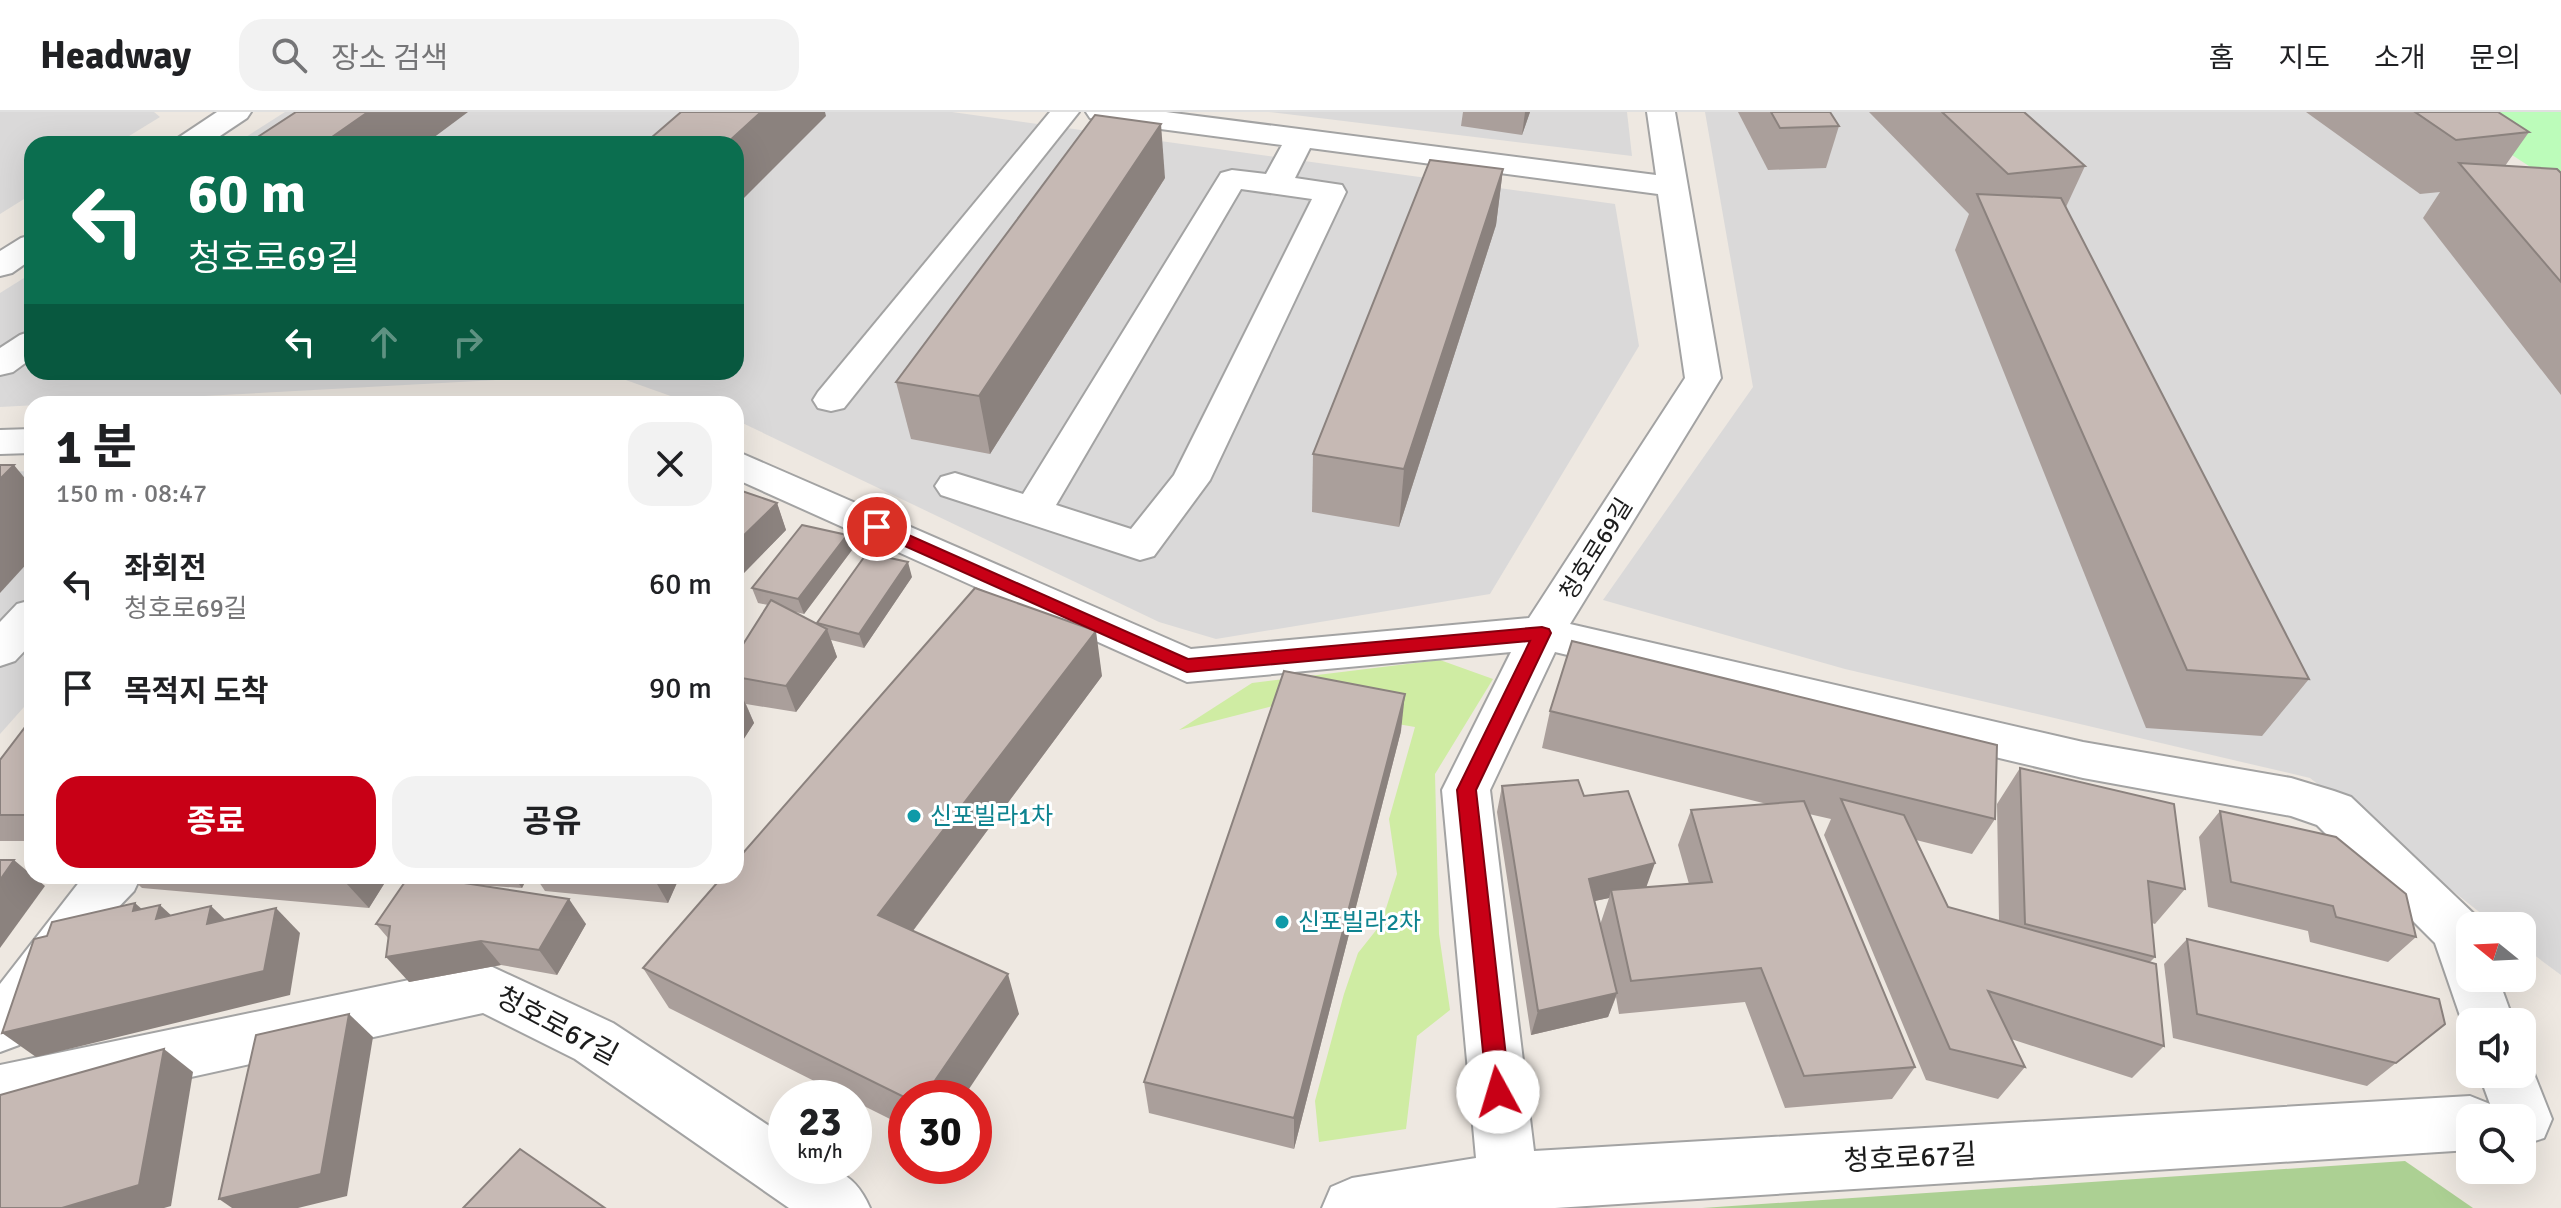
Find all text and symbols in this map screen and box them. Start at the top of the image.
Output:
search box [239,19,799,91]
text: Headway [40,32,191,79]
icon: search [267,33,311,77]
text: 장소 검색 [331,40,448,77]
text: 홈 [2209,41,2234,75]
text: 지도 [2278,41,2330,75]
text: 소개 [2374,41,2425,75]
text: 문의 [2469,41,2521,75]
text: 60 m [188,159,306,228]
icon: left [56,168,160,272]
text: 청호로69길 [188,236,359,281]
icon: left [278,320,322,364]
icon: ahead [362,320,406,364]
icon: right [446,320,490,364]
text: 1 분 [56,418,137,477]
button: close [628,422,712,506]
text: 150 m · 08:47 [56,478,207,510]
pin [843,493,911,561]
street label: 청호로69길 [1553,493,1639,605]
icon: arrive [855,505,899,549]
text: 좌회전 [124,550,207,587]
icon: left [56,562,100,606]
text: 60 m [649,566,712,603]
text: 청호로69길 [124,593,248,625]
icon: arrive [56,666,100,710]
text: 90 m [649,670,712,707]
text: 목적지 도착 [124,673,269,710]
button: 종료 [56,776,376,868]
button: 공유 [392,776,712,868]
place label: 신포빌라1차 [930,801,1053,831]
marker: 신포빌라1차 [905,807,923,825]
place label: 신포빌라2차 [1298,907,1421,937]
north arrow [2456,912,2536,992]
map controls [2456,912,2536,1184]
marker: 신포빌라2차 [1273,913,1291,931]
street label: 청호로67길 [490,980,624,1072]
button: sound [2456,1008,2536,1088]
position arrow [1456,1050,1540,1134]
speed limit sign: 30 [888,1080,992,1184]
text: 23 [798,1097,842,1147]
button: search [2456,1104,2536,1184]
street label: 청호로67길 [1843,1138,1977,1178]
text: km/h [797,1139,843,1164]

